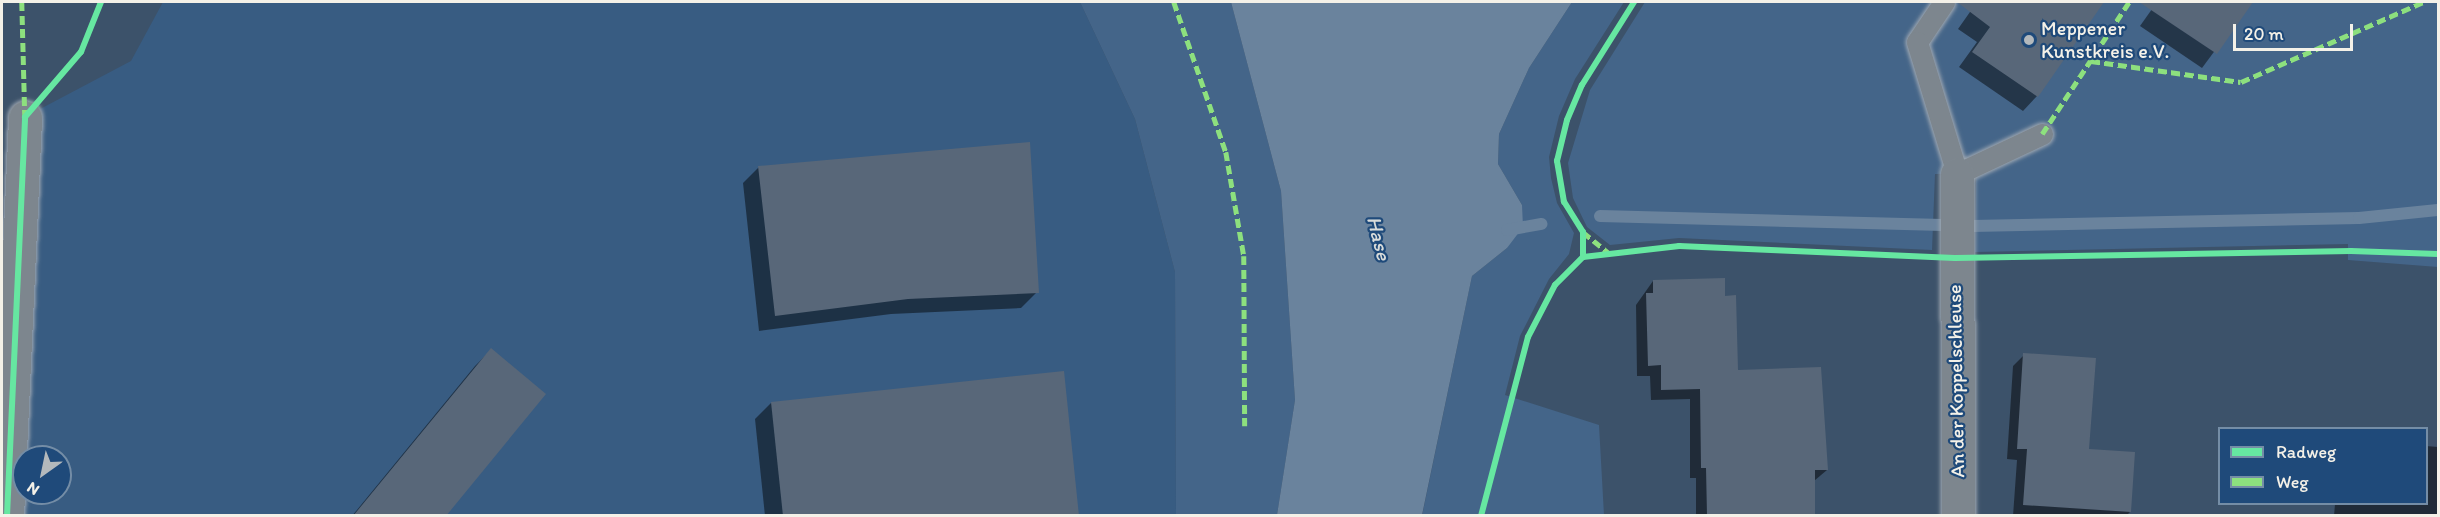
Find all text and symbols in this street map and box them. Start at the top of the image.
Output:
scale bar [2236,12,2356,50]
place label: Meppener Kunstkreis e.V. [2041,16,2169,63]
text: 20 m [2244,23,2284,45]
marker: Meppener Kunstkreis e.V. [2022,33,2036,47]
water label: Hase [1361,213,1397,263]
street label: An der Koppelschleuse [1942,284,1970,478]
legend [2218,427,2428,505]
text: Radweg [2276,441,2336,463]
north arrow [12,445,72,505]
text: Weg [2276,471,2309,493]
text: N [23,478,43,500]

